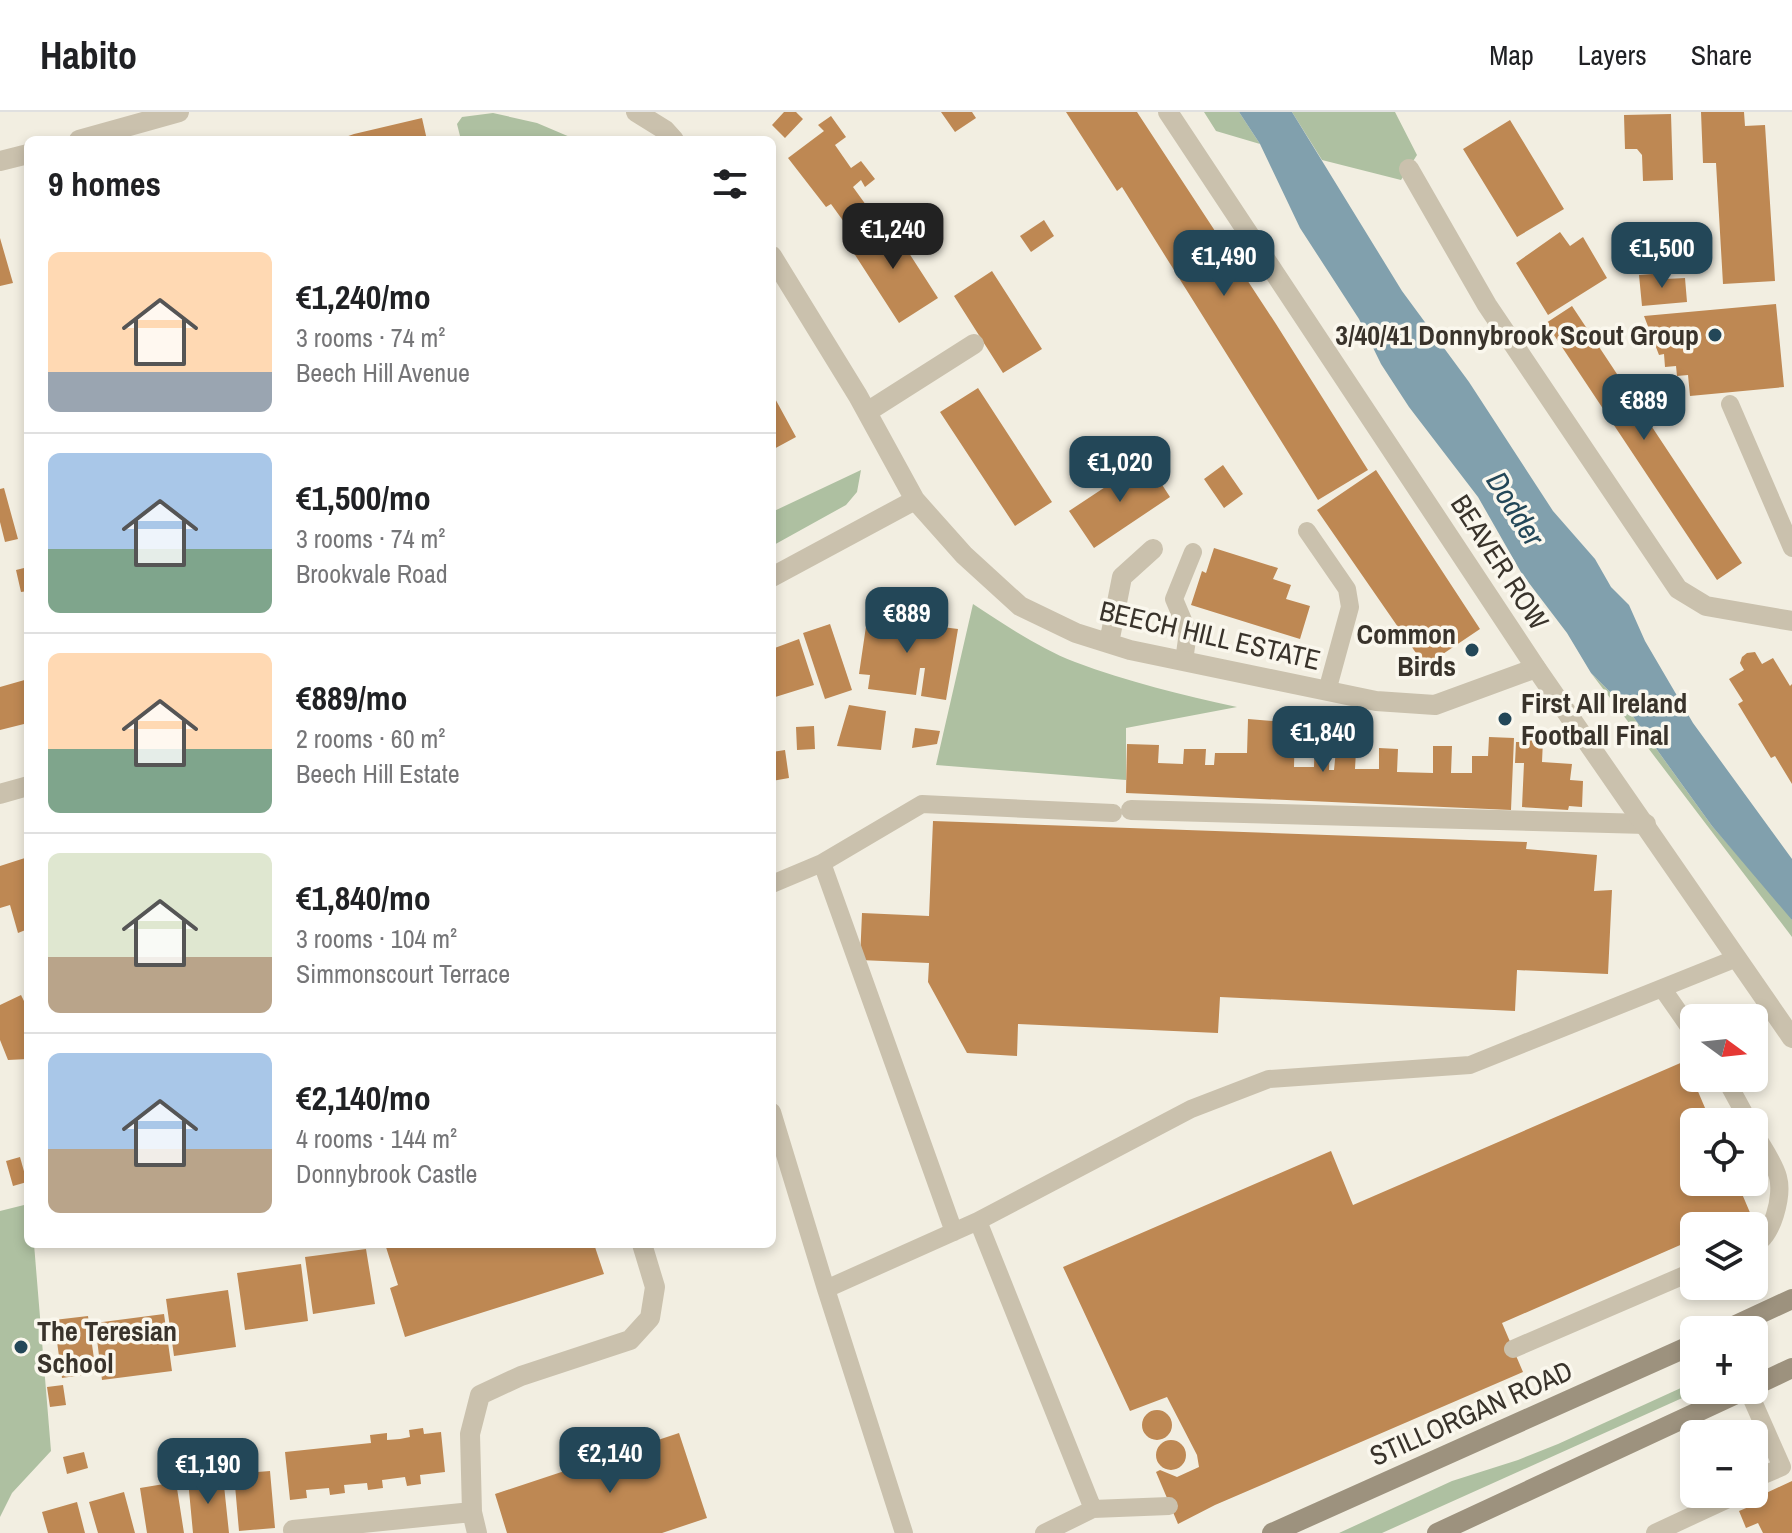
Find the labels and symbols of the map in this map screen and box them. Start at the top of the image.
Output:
pin: €1,240 [828,203,958,271]
pin: €1,500 [1597,222,1727,290]
pin: €1,490 [1159,230,1289,298]
place label: 3/40/41 Donnybrook Scout Group [1335,316,1699,354]
marker: 3/40/41 Donnybrook Scout Group [1706,326,1724,344]
pin: €889 [1597,374,1691,442]
pin: €1,020 [1055,436,1185,504]
water label: Dodder [1478,464,1555,554]
street label: BEAVER ROW [1442,487,1558,637]
pin: €889 [860,587,954,655]
street label: BEECH HILL ESTATE [1096,591,1324,679]
place label: Common Birds [1357,615,1456,685]
marker: Common Birds [1463,641,1481,659]
place label: First All Ireland Football Final [1521,684,1687,754]
pin: €1,840 [1258,706,1388,774]
marker: First All Ireland Football Final [1496,710,1514,728]
north arrow [1680,1004,1768,1092]
place label: The Teresian School [37,1312,177,1382]
marker: The Teresian School [12,1338,30,1356]
street label: STILLORGAN ROAD [1364,1351,1578,1475]
pin: €2,140 [545,1427,675,1495]
pin: €1,190 [143,1438,273,1506]

